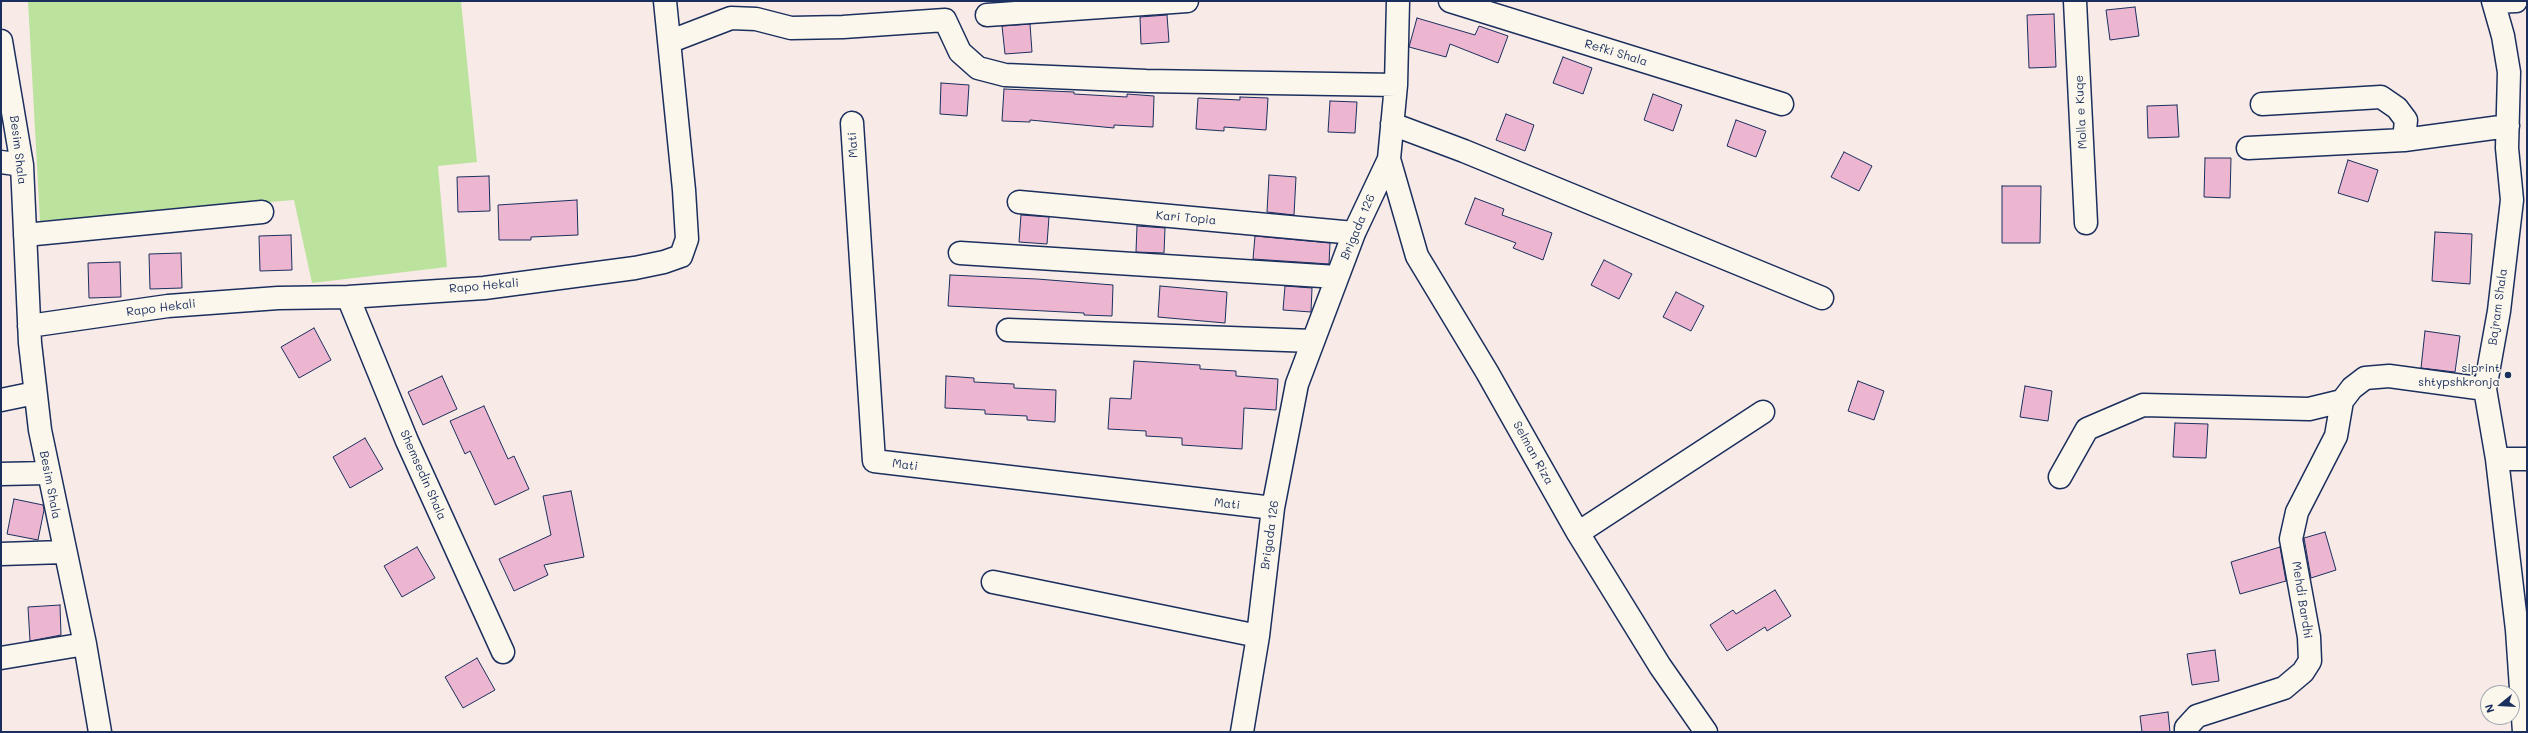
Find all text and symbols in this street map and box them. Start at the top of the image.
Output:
street label: Refki Shala [1583,37,1649,69]
street label: Molla e Kuqe [2072,75,2090,149]
street label: Besim Shala [7,115,29,185]
street label: Mati [845,132,861,158]
street label: Brigada 126 [1338,192,1378,262]
street label: Kari Topia [1155,208,1217,228]
street label: Bajram Shala [2485,268,2511,346]
street label: Rapo Hekali [448,276,520,296]
street label: Rapo Hekali [125,297,197,319]
place label: siprint shtypshkronja [2418,361,2500,389]
marker: siprint shtypshkronja [2503,370,2513,380]
street label: Selman Riza [1510,419,1556,487]
street label: Shemsedin Shala [397,428,449,522]
street label: Besim Shala [36,450,64,520]
street label: Mati [891,456,919,474]
street label: Mati [1213,495,1241,513]
street label: Brigada 126 [1258,499,1282,571]
street label: Mehdi Bardhi [2289,560,2315,640]
north arrow [2480,685,2520,725]
text: N [2481,702,2497,715]

